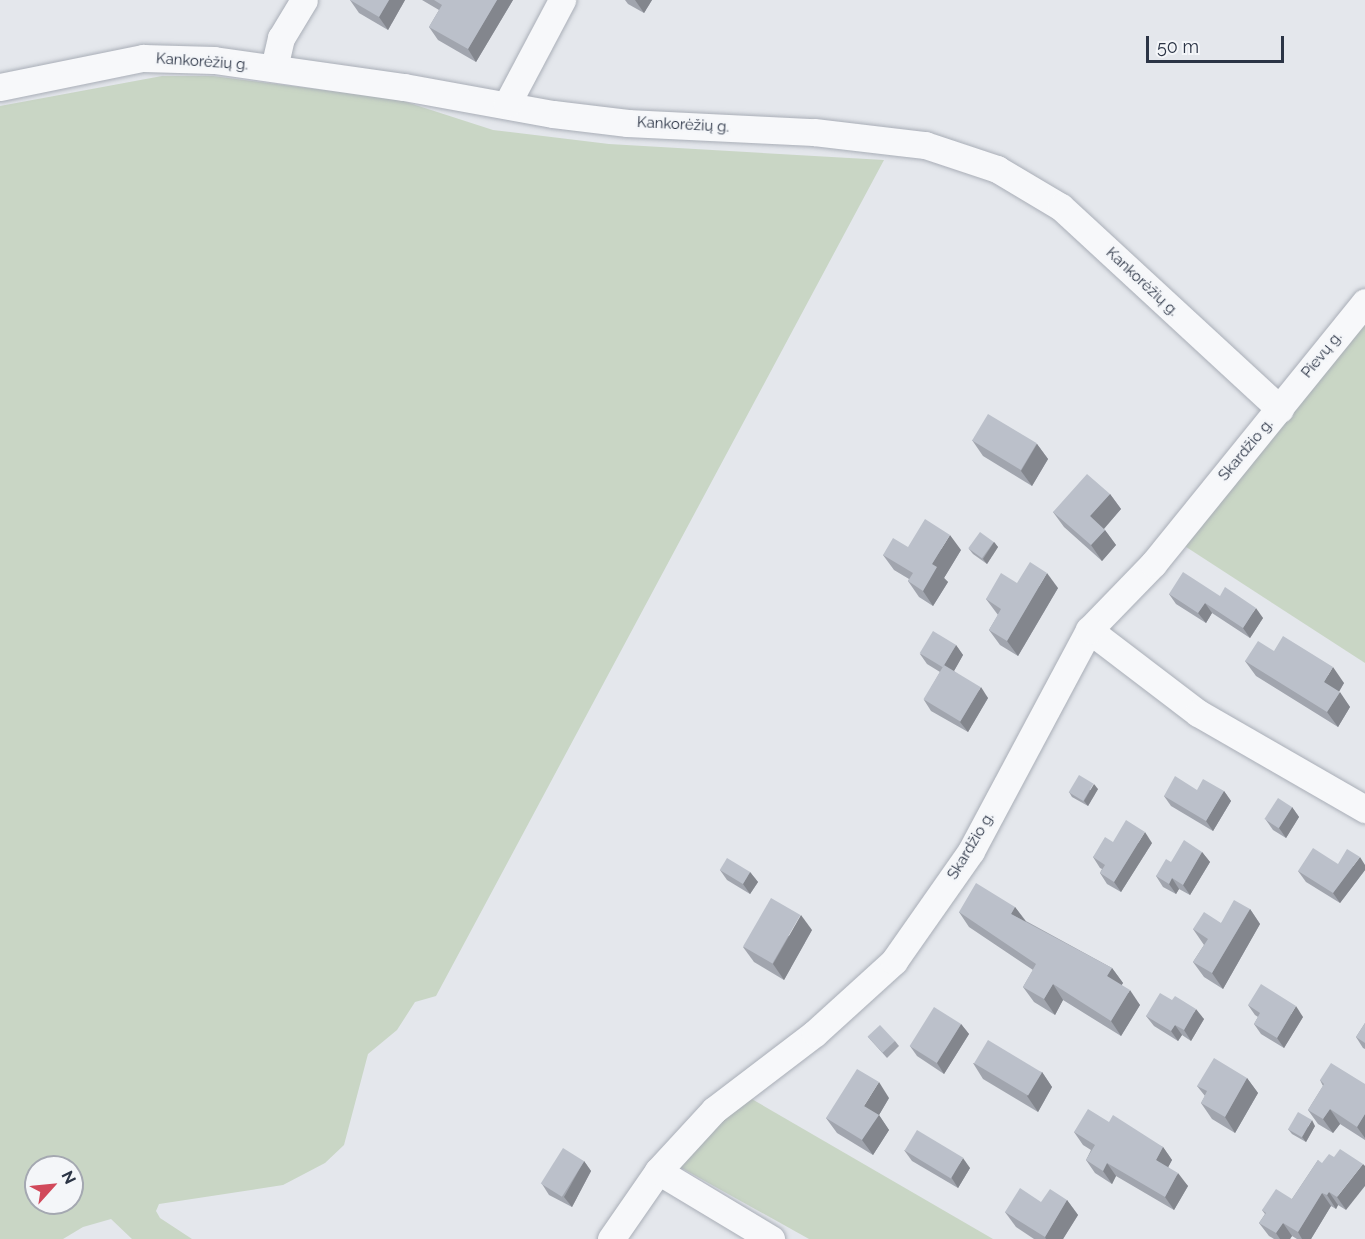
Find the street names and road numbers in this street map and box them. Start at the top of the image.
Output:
street label: Kankorėžių g. [155,50,249,74]
street label: Kankorėžių g. [636,114,730,136]
street label: Kankorėžių g. [1102,244,1182,320]
street label: Pievų g. [1298,328,1346,382]
street label: Skardžio g. [1215,415,1277,485]
street label: Skardžio g. [944,809,998,883]

